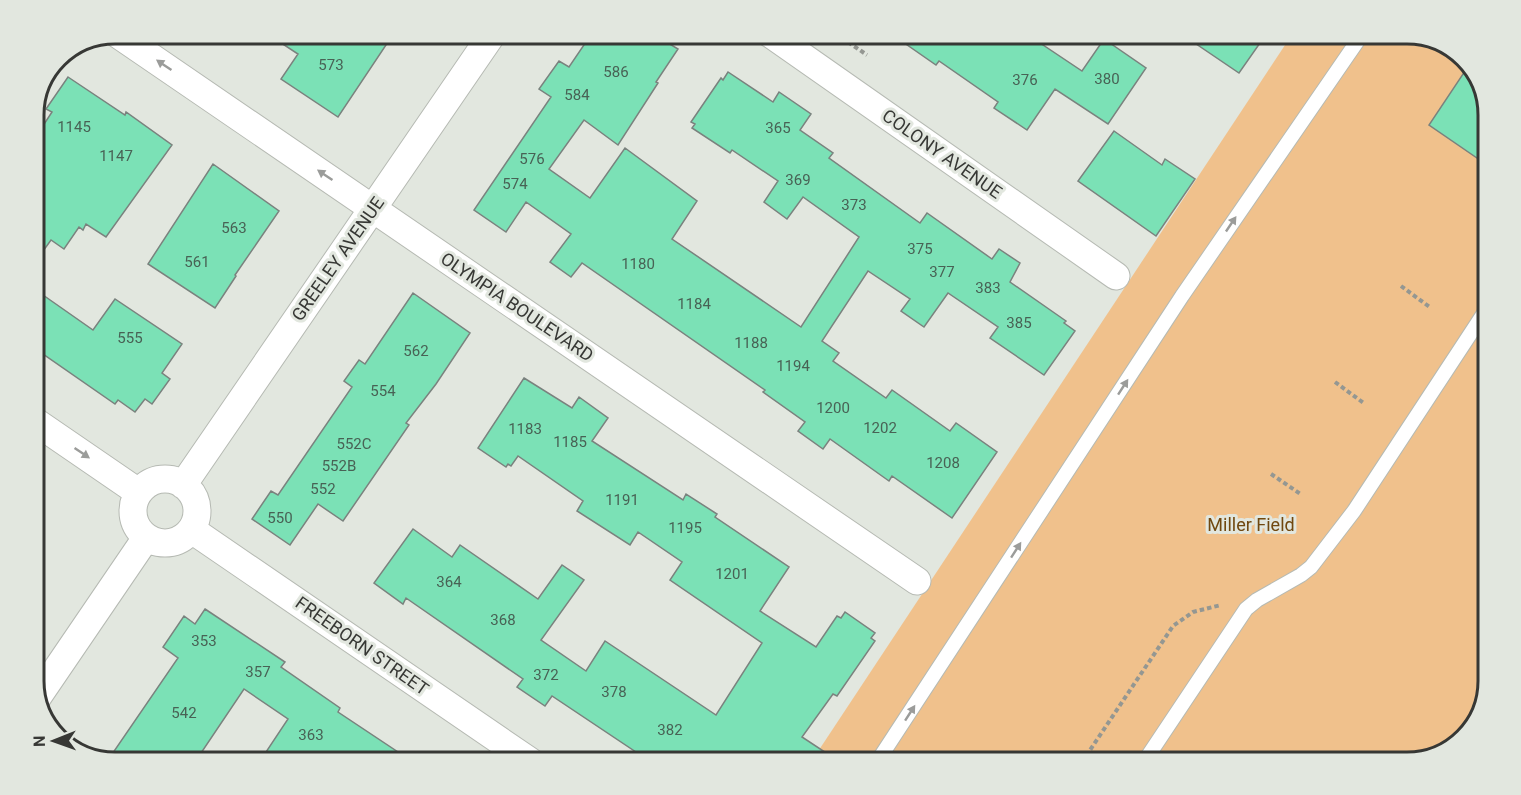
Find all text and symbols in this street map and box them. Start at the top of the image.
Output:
house number: 573 [318,56,344,74]
one-way arrow [156,60,172,71]
house number: 586 [603,63,629,81]
house number: 380 [1094,70,1120,88]
house number: 376 [1012,71,1038,89]
house number: 584 [564,86,590,104]
street label: COLONY AVENUE [879,105,1006,203]
house number: 1145 [57,118,91,136]
house number: 365 [765,119,791,137]
house number: 1147 [99,147,133,165]
house number: 576 [519,150,545,168]
one-way arrow [317,170,333,181]
house number: 369 [785,171,811,189]
house number: 574 [502,175,528,193]
street label: GREELEY AVENUE [287,193,388,325]
house number: 373 [841,196,867,214]
one-way arrow [1225,217,1237,233]
house number: 563 [221,219,247,237]
house number: 375 [907,240,933,258]
street label: OLYMPIA BOULEVARD [437,248,598,366]
house number: 561 [184,253,210,271]
house number: 1180 [621,255,655,273]
house number: 377 [929,263,955,281]
house number: 383 [975,279,1001,297]
house number: 1184 [677,295,711,313]
house number: 385 [1006,314,1032,332]
house number: 555 [117,329,143,347]
house number: 1188 [734,334,768,352]
house number: 562 [403,342,429,360]
house number: 1194 [776,357,810,375]
one-way arrow [1117,378,1128,395]
house number: 554 [370,382,396,400]
house number: 1200 [816,399,850,417]
house number: 1202 [863,419,897,437]
house number: 1183 [508,420,542,438]
house number: 1185 [553,433,587,451]
house number: 552C [336,435,372,453]
one-way arrow [73,447,89,459]
house number: 1208 [926,454,960,472]
house number: 552B [322,457,356,475]
house number: 552 [310,480,336,498]
house number: 1191 [605,491,639,509]
house number: 550 [267,509,293,527]
park label: Miller Field [1207,514,1295,535]
house number: 1195 [668,519,702,537]
one-way arrow [1010,541,1021,558]
house number: 1201 [715,565,749,583]
house number: 364 [436,573,462,591]
street label: FREEBORN STREET [292,592,433,699]
house number: 368 [490,611,516,629]
house number: 353 [191,632,217,650]
house number: 357 [245,663,271,681]
house number: 372 [533,666,559,684]
house number: 378 [601,683,627,701]
house number: 542 [171,704,197,722]
one-way arrow [904,705,915,721]
north arrow [24,711,84,771]
house number: 382 [657,721,683,739]
house number: 363 [298,726,324,744]
text: N [30,735,49,747]

